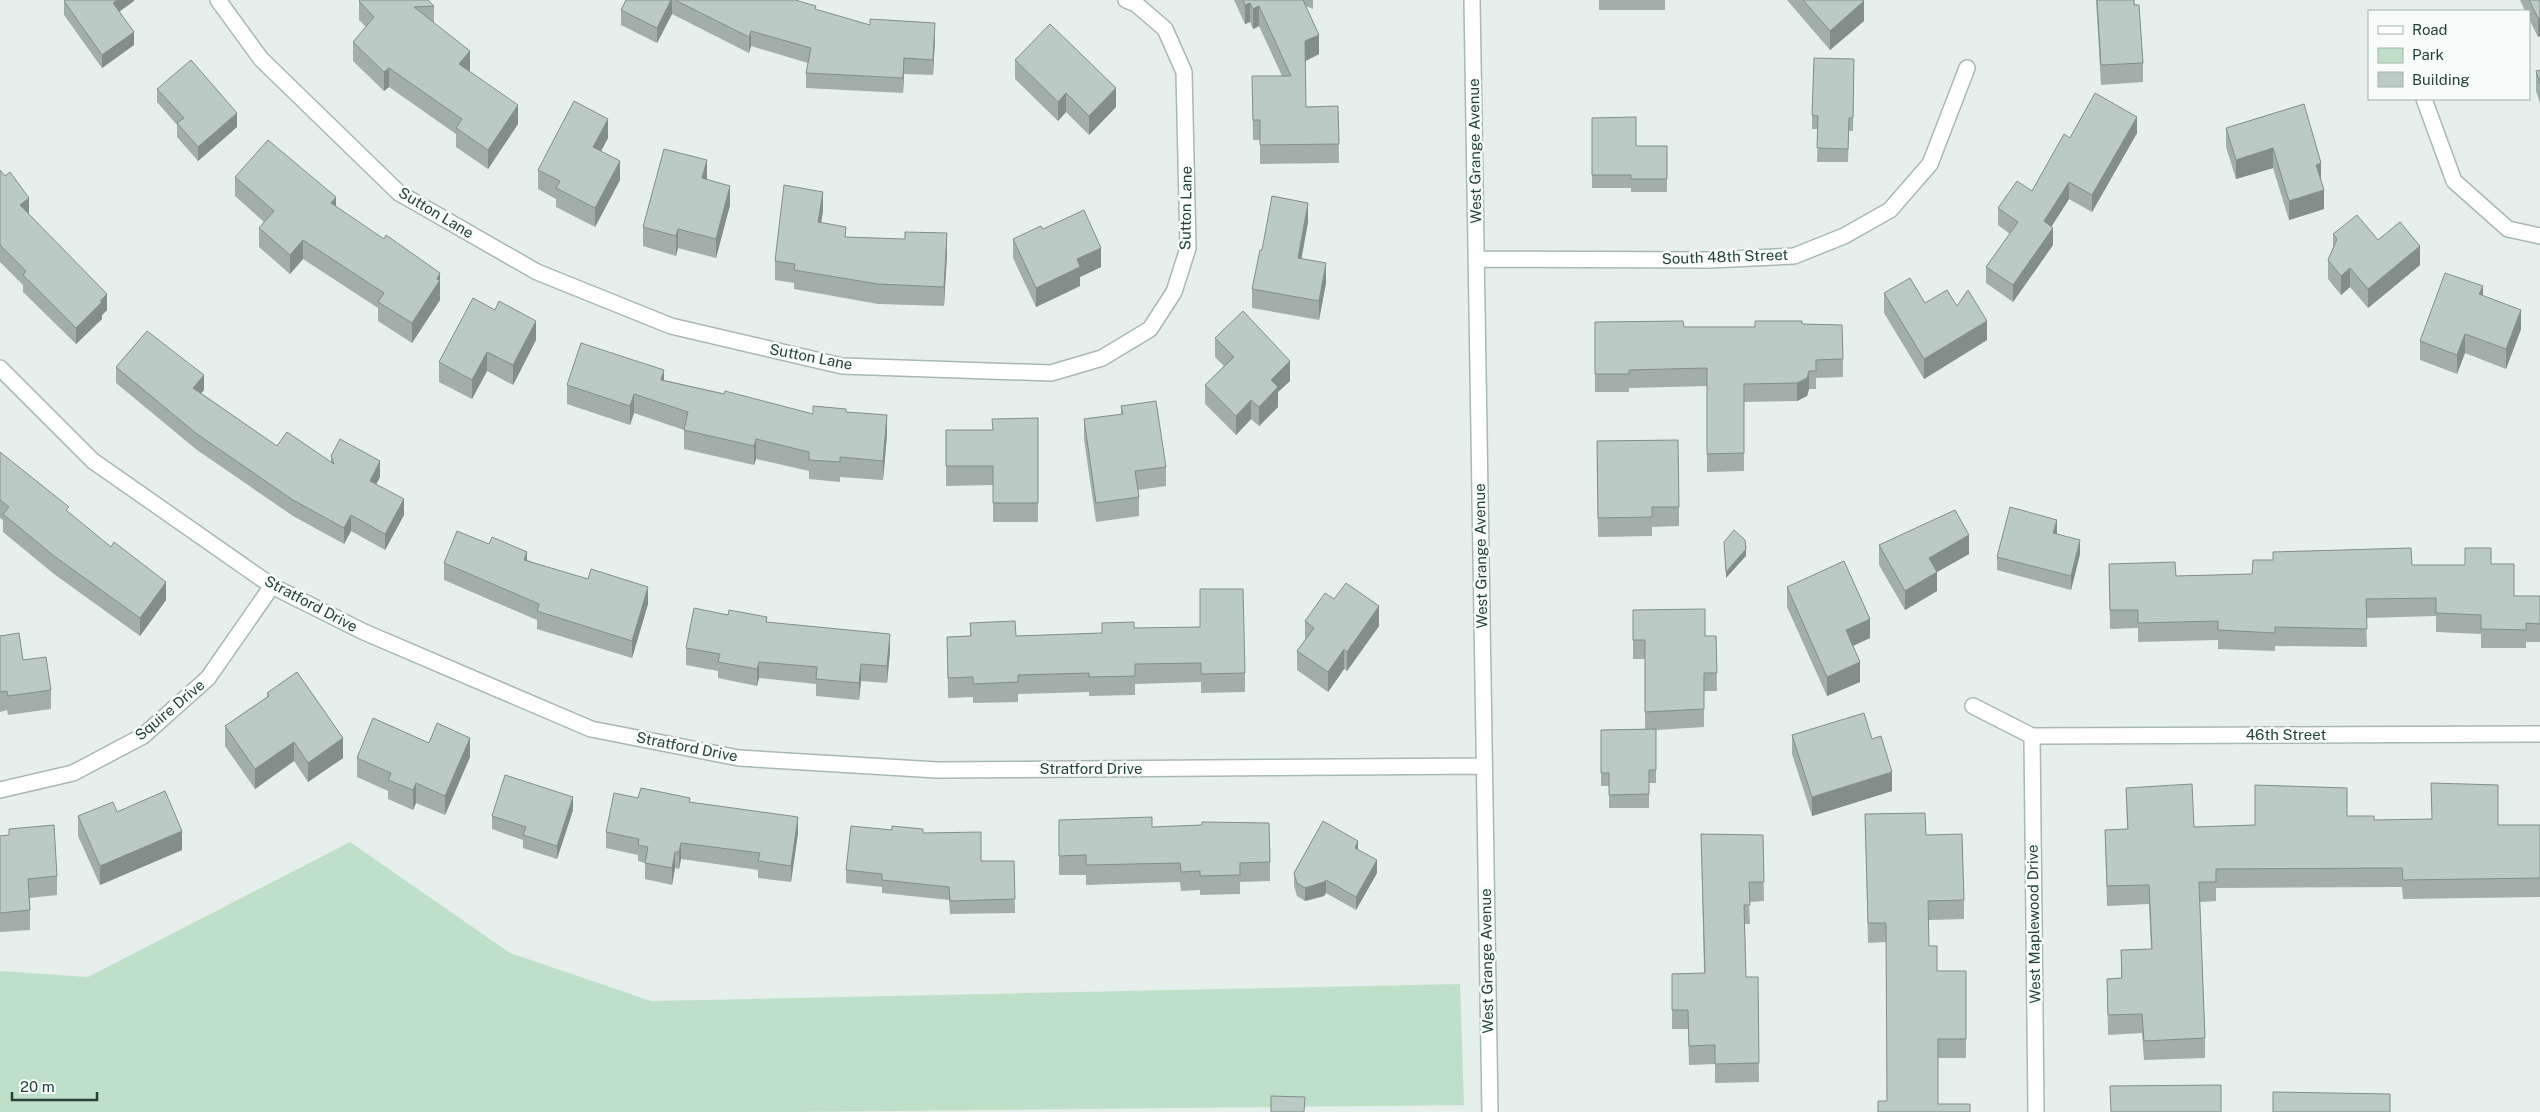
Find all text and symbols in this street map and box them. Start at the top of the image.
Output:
legend [2368,10,2530,100]
text: Road [2412,21,2448,38]
text: Park [2412,46,2444,63]
text: Building [2412,71,2470,88]
street label: West Grange Avenue [1465,78,1484,224]
street label: Sutton Lane [1176,166,1195,250]
street label: Sutton Lane [396,184,477,242]
street label: South 48th Street [1662,246,1789,267]
street label: Sutton Lane [768,340,854,373]
street label: West Grange Avenue [1471,483,1490,629]
street label: Stratford Drive [262,572,361,635]
street label: Squire Drive [132,676,208,744]
street label: 46th Street [2246,726,2327,743]
street label: Stratford Drive [635,728,739,765]
street label: Stratford Drive [1040,760,1142,777]
street label: West Maplewood Drive [2024,844,2043,1004]
street label: West Grange Avenue [1477,888,1496,1034]
scale bar [12,1070,98,1102]
text: 20 m [20,1078,55,1095]

